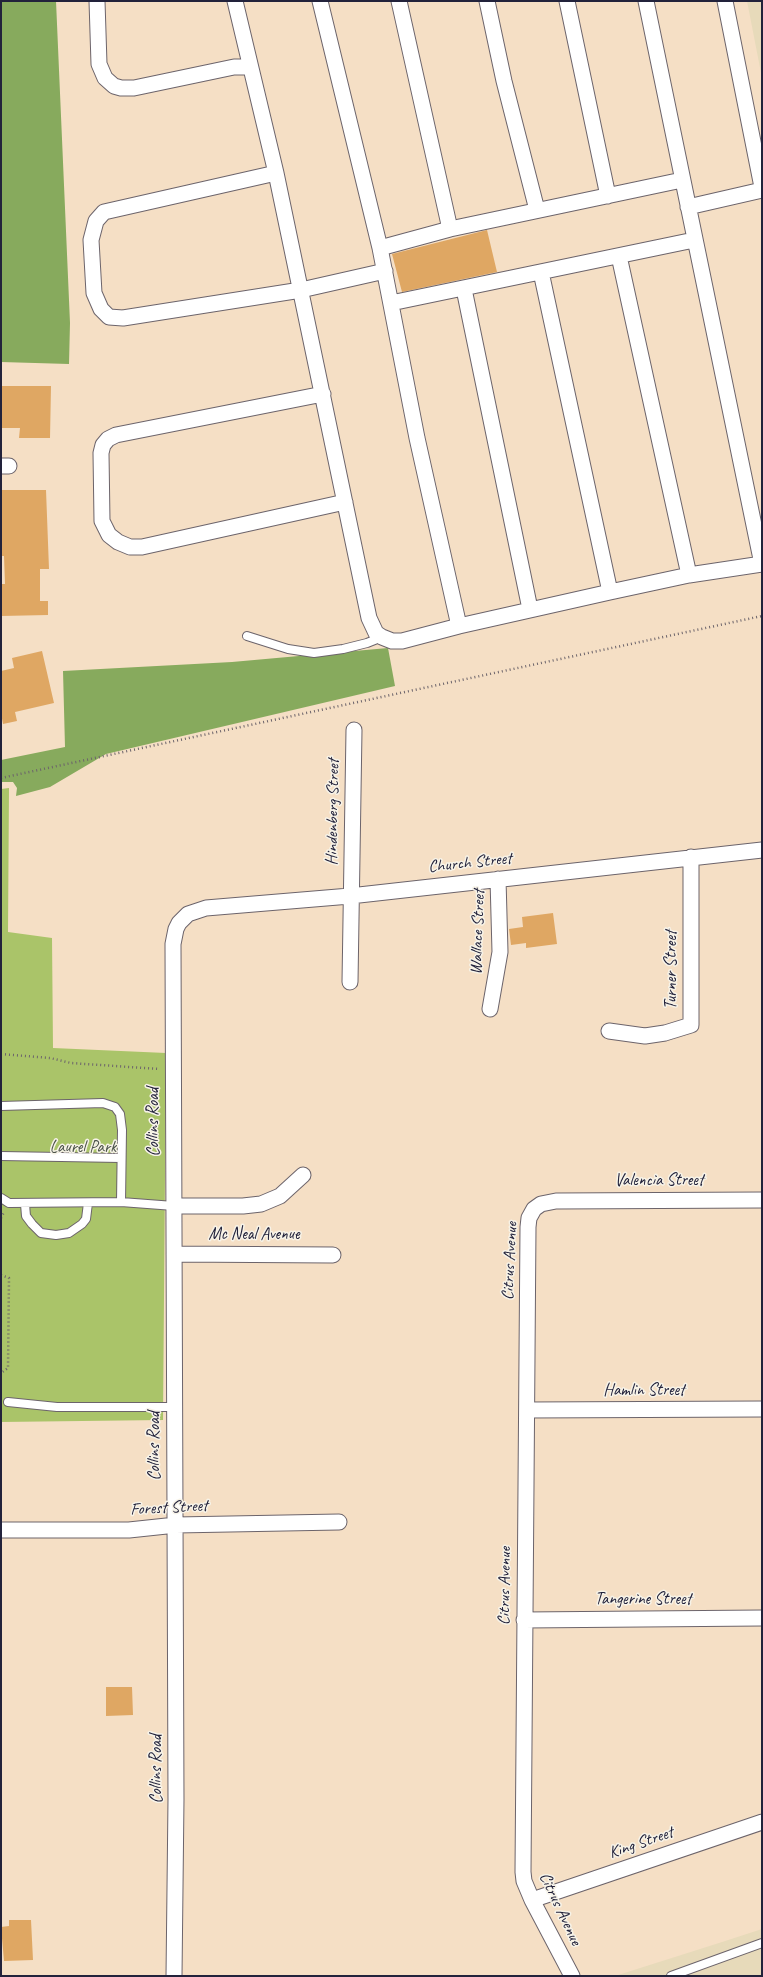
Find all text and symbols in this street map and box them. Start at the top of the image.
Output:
street label: Hindenberg Street [322,759,344,865]
street label: Church Street [427,848,513,878]
street label: Wallace Street [466,889,490,975]
street label: Turner Street [662,930,682,1010]
street label: Collins Road [144,1088,164,1156]
park label: Laurel Park [50,1138,116,1158]
street label: Valencia Street [614,1171,704,1191]
street label: Citrus Avenue [498,1221,522,1301]
street label: Mc Neal Avenue [208,1225,300,1245]
street label: Hamlin Street [603,1381,685,1401]
street label: Collins Road [145,1412,165,1480]
street label: Forest Street [130,1496,208,1520]
street label: Citrus Avenue [494,1547,516,1625]
street label: Tangerine Street [595,1590,691,1610]
street label: Collins Road [147,1735,167,1803]
street label: King Street [606,1823,676,1863]
street label: Citrus Avenue [534,1869,586,1949]

